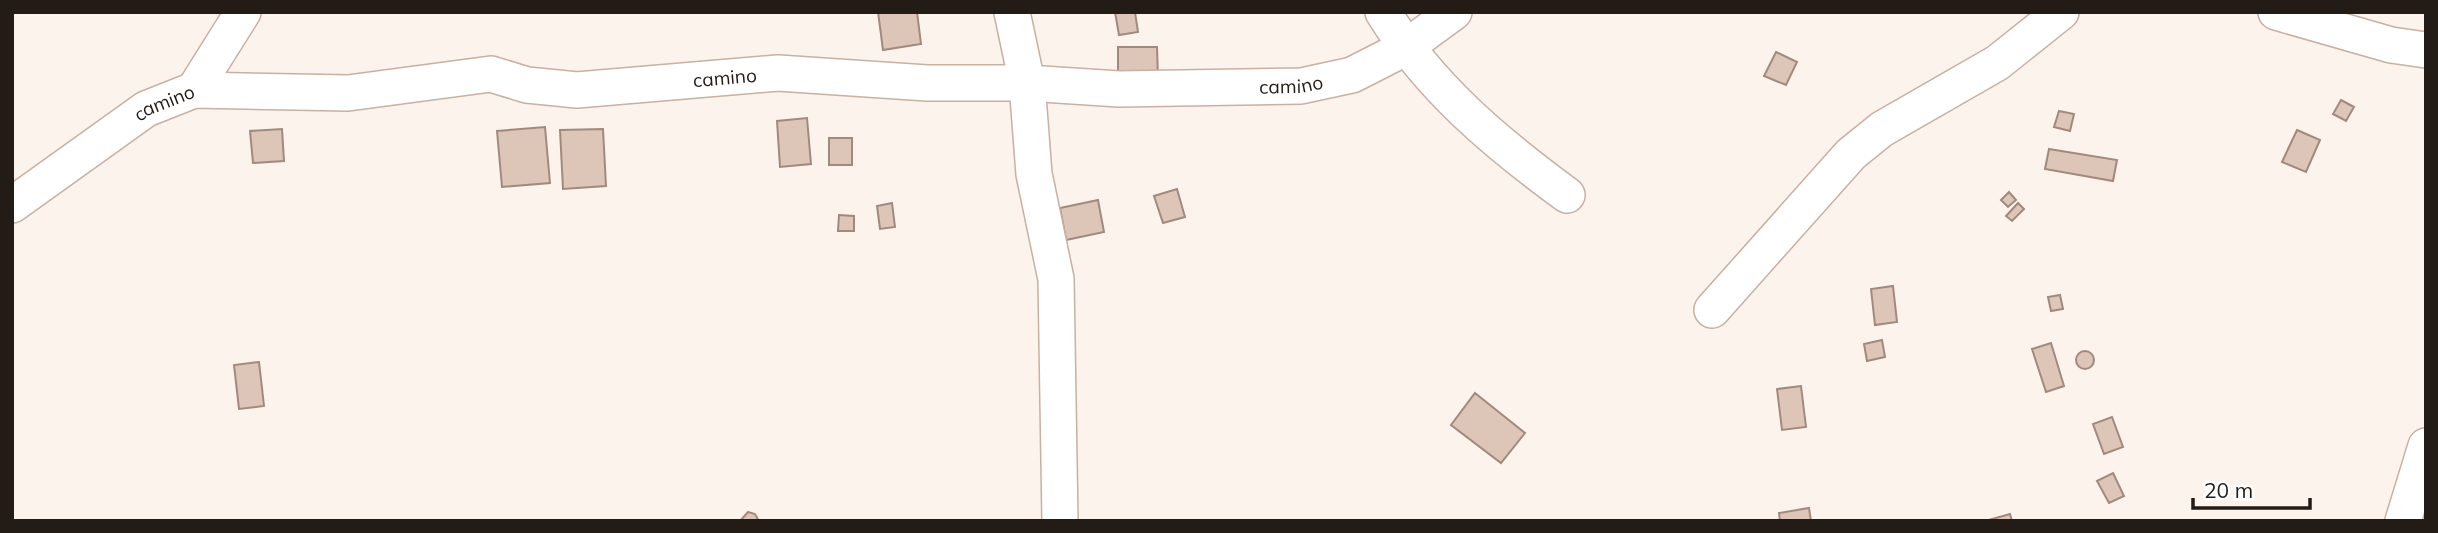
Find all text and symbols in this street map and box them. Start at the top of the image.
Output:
street label: camino [692,63,758,92]
street label: camino [1259,70,1325,99]
street label: camino [129,79,198,126]
scale bar [2193,466,2310,510]
text: 20 m [2204,477,2253,503]

